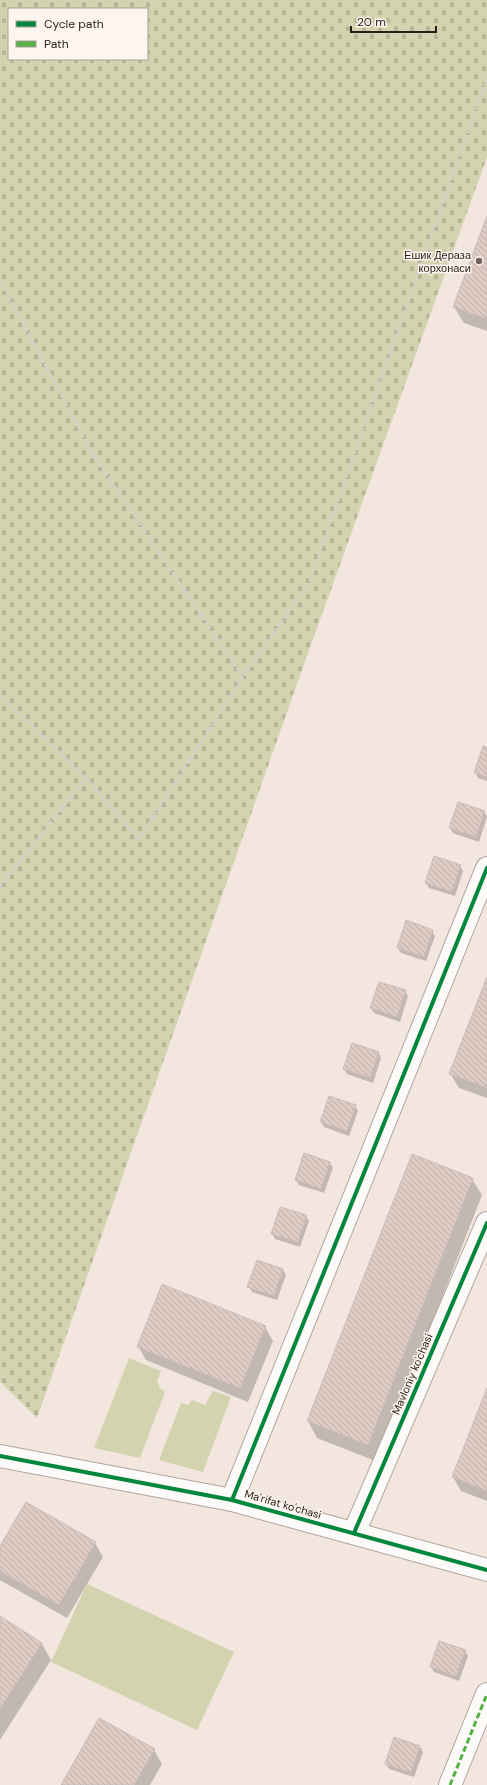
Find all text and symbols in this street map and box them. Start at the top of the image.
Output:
legend [8,8,148,60]
scale bar [351,8,436,34]
text: 20 m [357,14,386,30]
text: Cycle path [44,16,104,32]
text: Path [44,36,69,52]
place label: Ешик Дераза корхонаси [404,248,472,275]
marker: Ешик Дераза корхонаси [474,256,484,266]
street label: Mavloniy ko'chasi [389,1331,435,1417]
street label: Ma'rifat ko'chasi [243,1486,323,1522]

